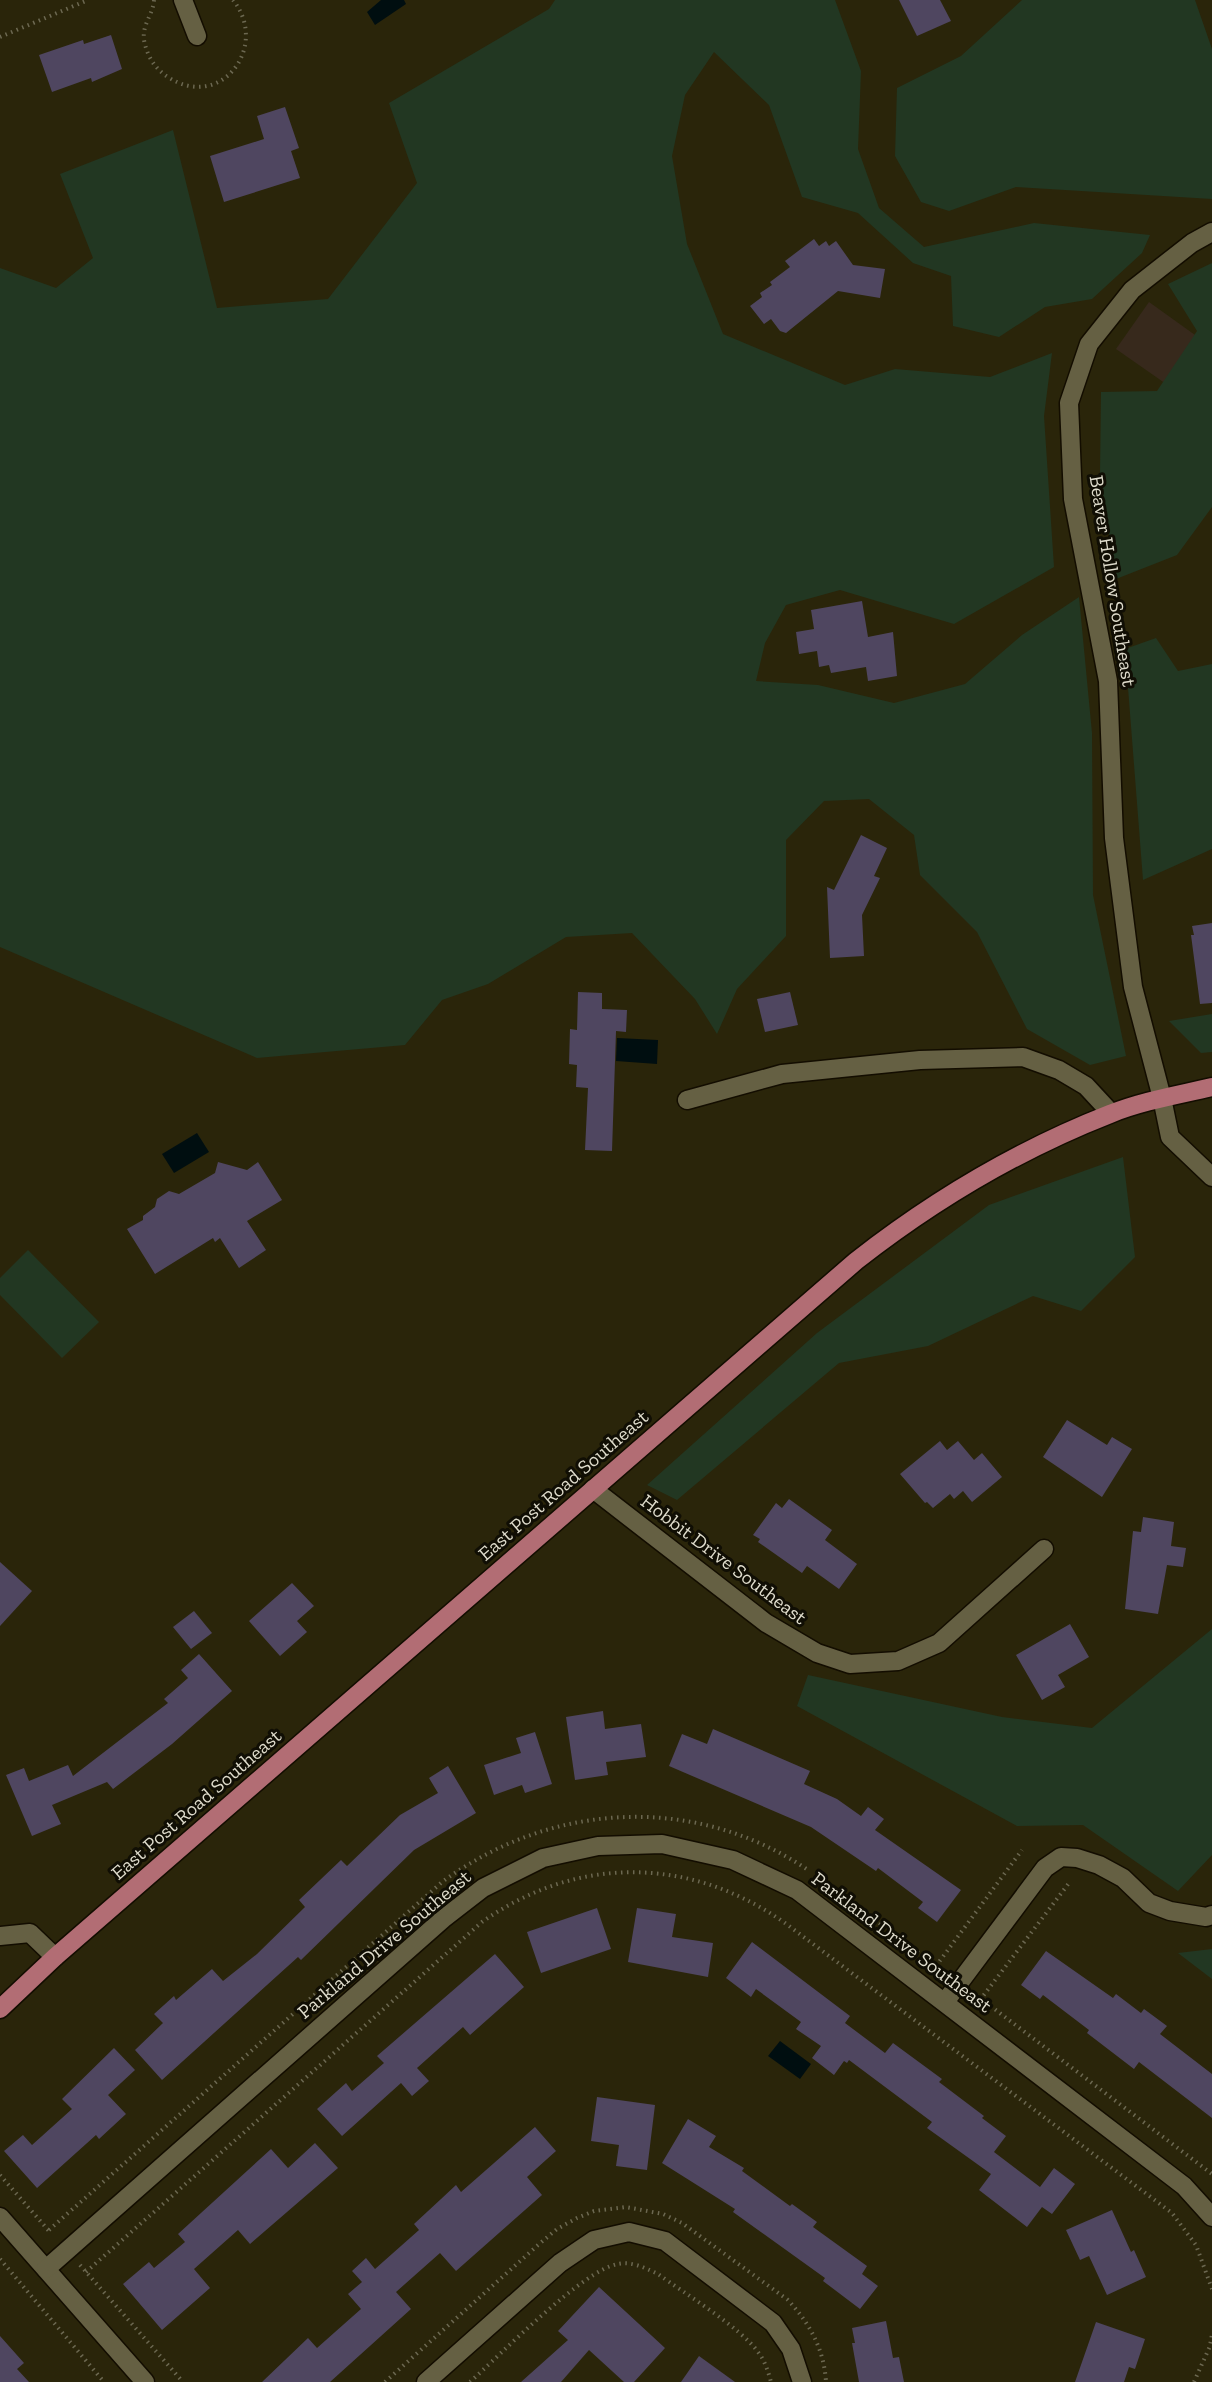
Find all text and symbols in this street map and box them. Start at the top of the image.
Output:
street label: Beaver Hollow Southeast [1084,474,1142,689]
street label: East Post Road Southeast [473,1404,653,1565]
street label: Hobbit Drive Southeast [636,1489,812,1630]
street label: East Post Road Southeast [106,1723,286,1884]
street label: Parkland Drive Southeast [292,1864,476,2024]
street label: Parkland Drive Southeast [807,1866,997,2018]

